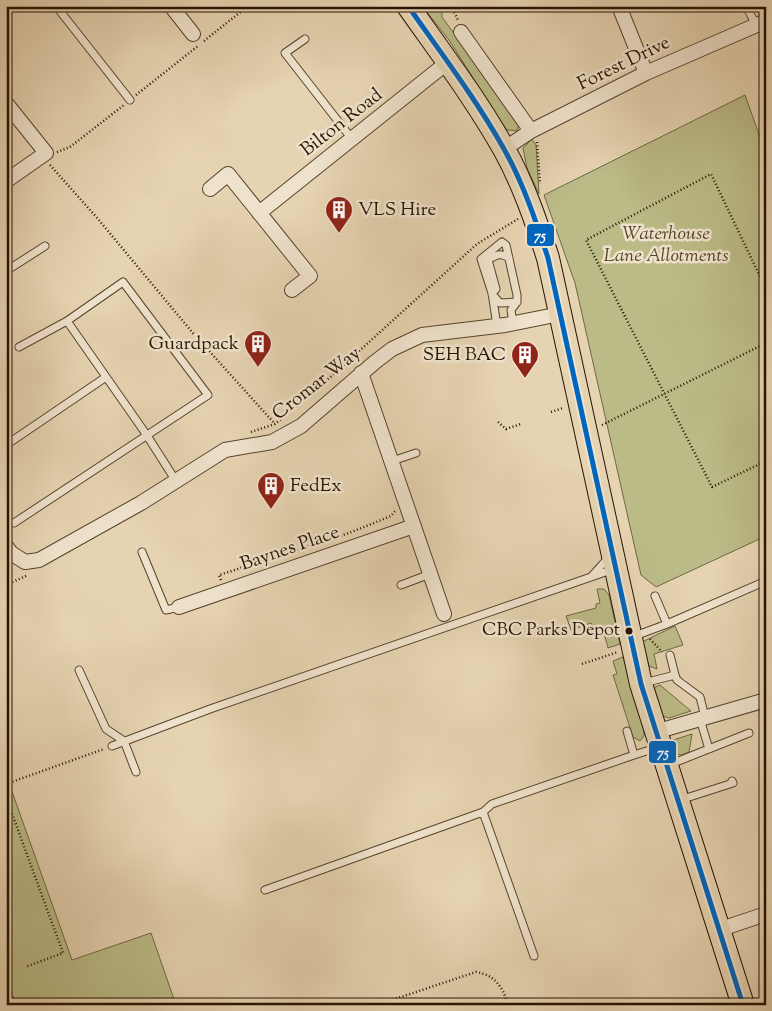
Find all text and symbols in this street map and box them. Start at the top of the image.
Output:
street label: Forest Drive [573,30,675,98]
street label: Bilton Road [295,82,389,164]
building icon: VLS Hire [324,195,354,234]
place label: VLS Hire [358,197,437,224]
park label: Waterhouse Lane Allotments [604,221,728,270]
line badge: 75 [526,223,555,247]
text: 75 [534,227,546,247]
building icon: Guardpack [243,329,273,368]
place label: Guardpack [148,331,240,358]
street label: Cromar Way [267,340,367,427]
building icon: SEH BAC [510,340,540,379]
place label: SEH BAC [423,342,506,369]
building icon: FedEx [256,471,286,510]
place label: FedEx [290,473,342,500]
street label: Baynes Place [237,519,343,579]
place label: CBC Parks Depot [482,618,620,644]
marker: CBC Parks Depot [624,626,634,636]
line badge: 75 [648,740,677,764]
text: 75 [657,744,669,764]

